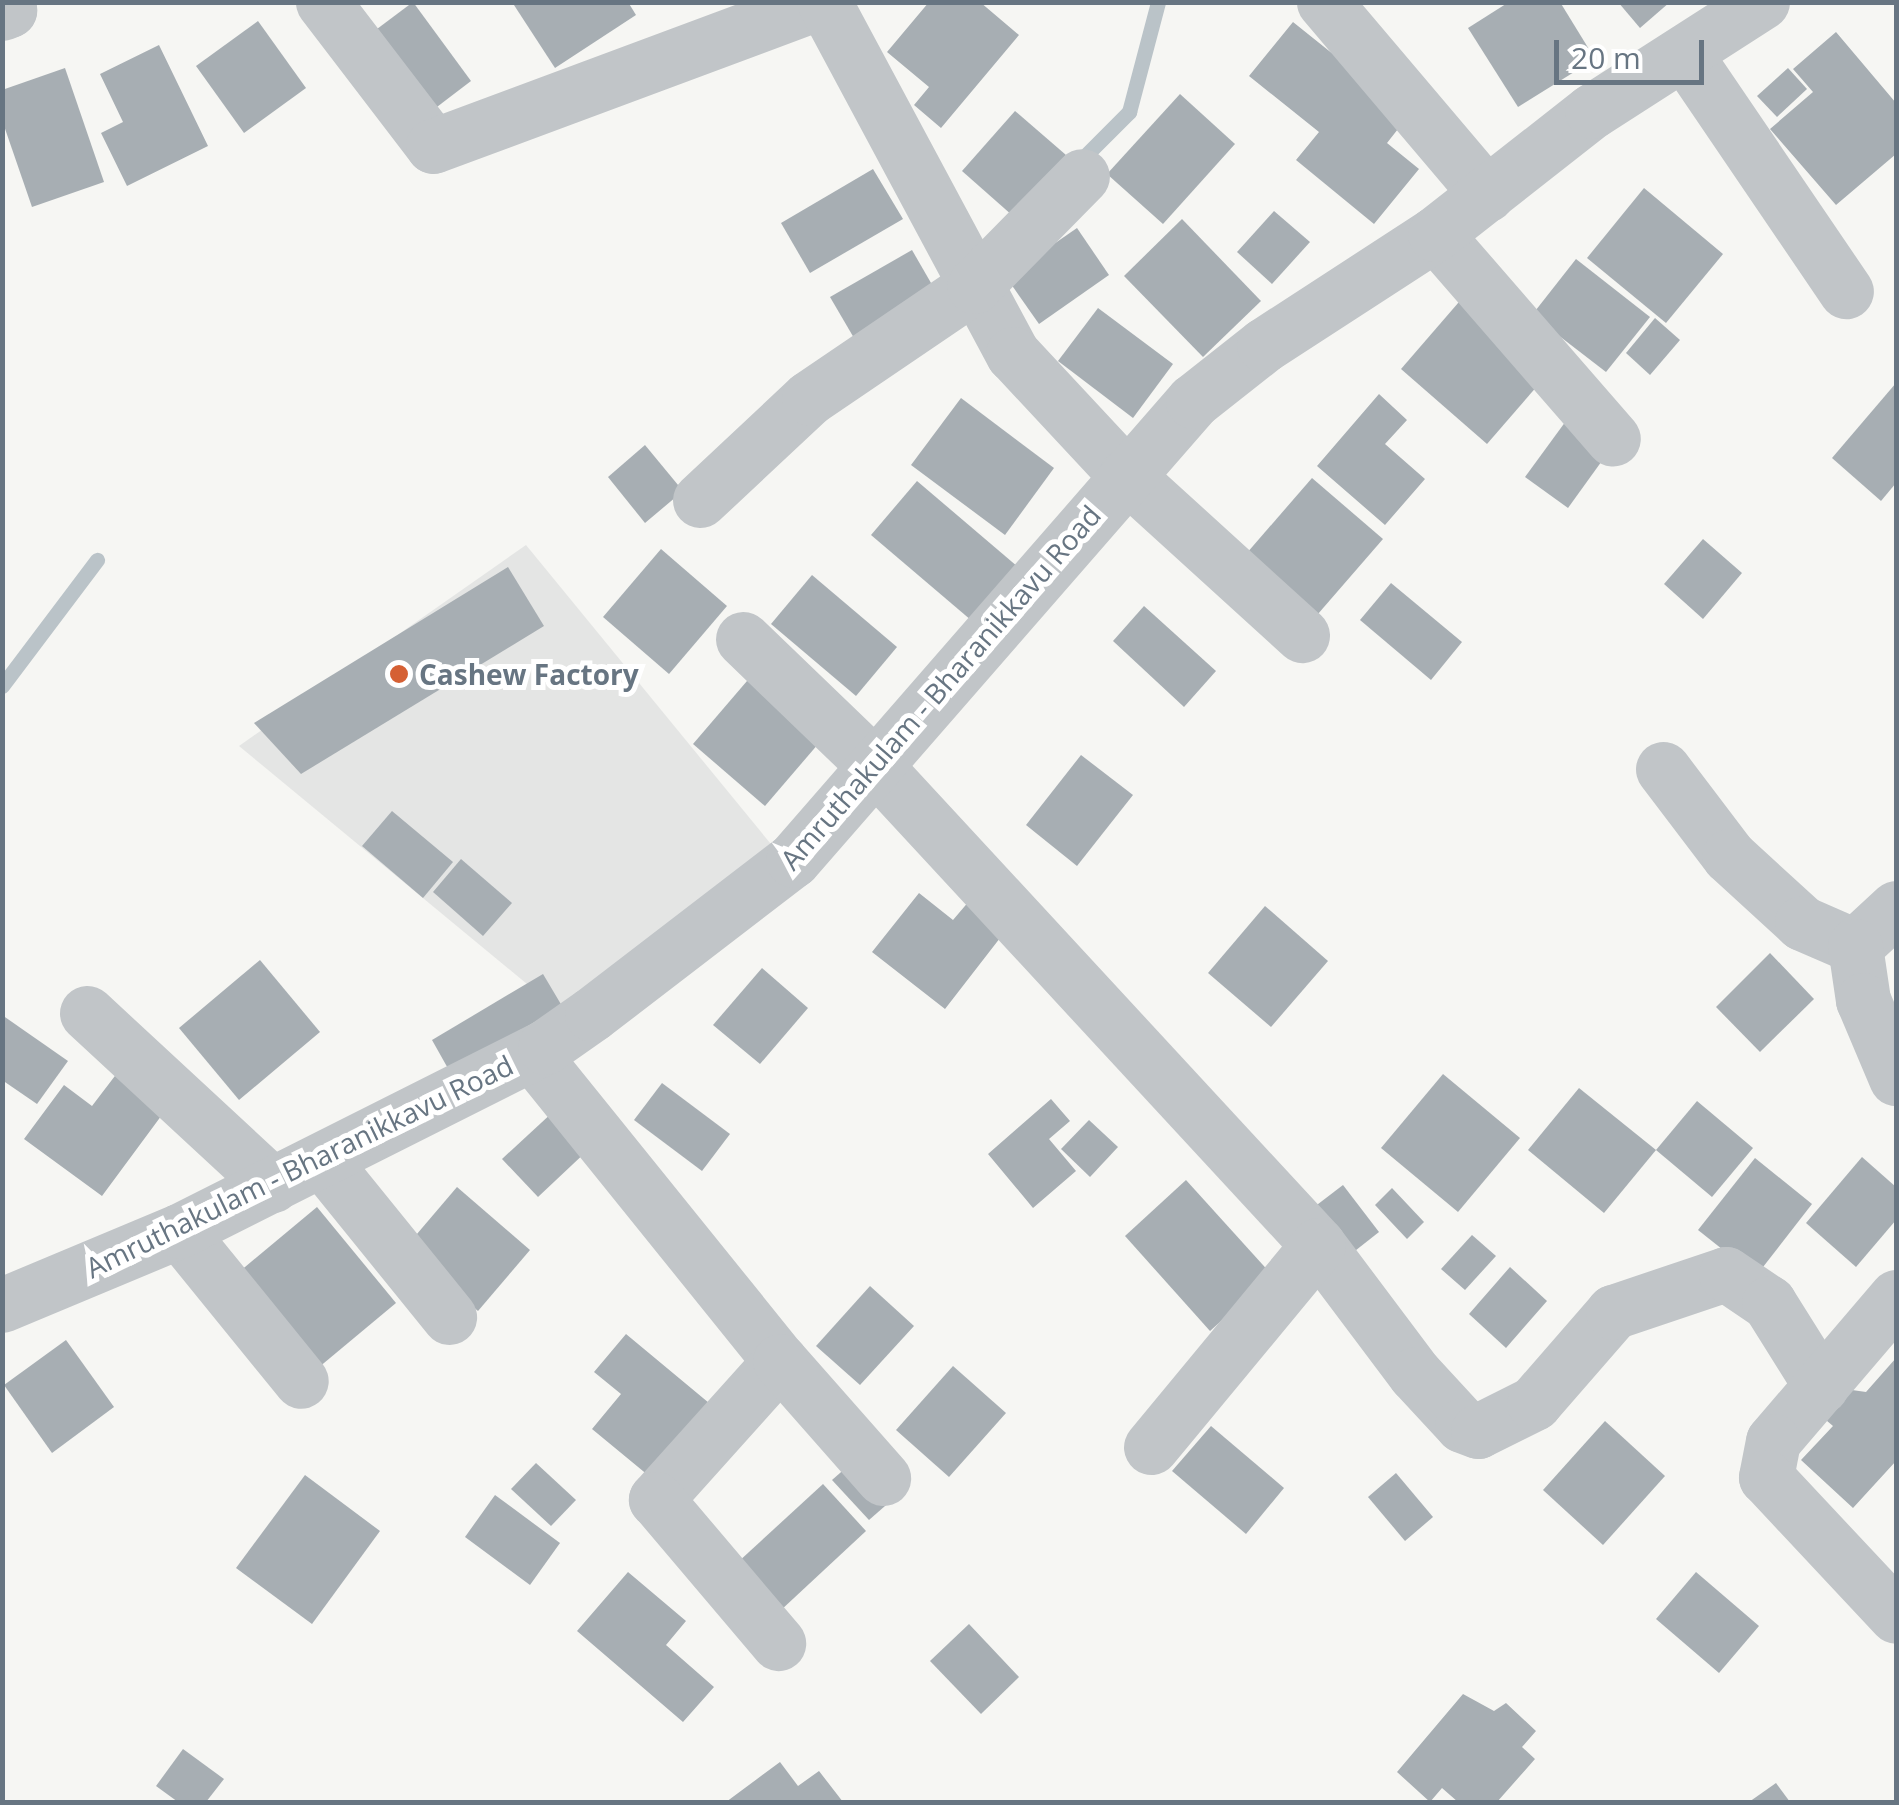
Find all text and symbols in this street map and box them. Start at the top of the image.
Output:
scale bar [1559,20,1709,82]
text: 20 m [1571,37,1641,78]
street label: Amruthakulam - Bharanikkavu Road [773,498,1107,876]
place label: Cashew Factory [419,657,639,691]
marker: Cashew Factory [388,663,410,685]
street label: Amruthakulam - Bharanikkavu Road [80,1048,518,1284]

